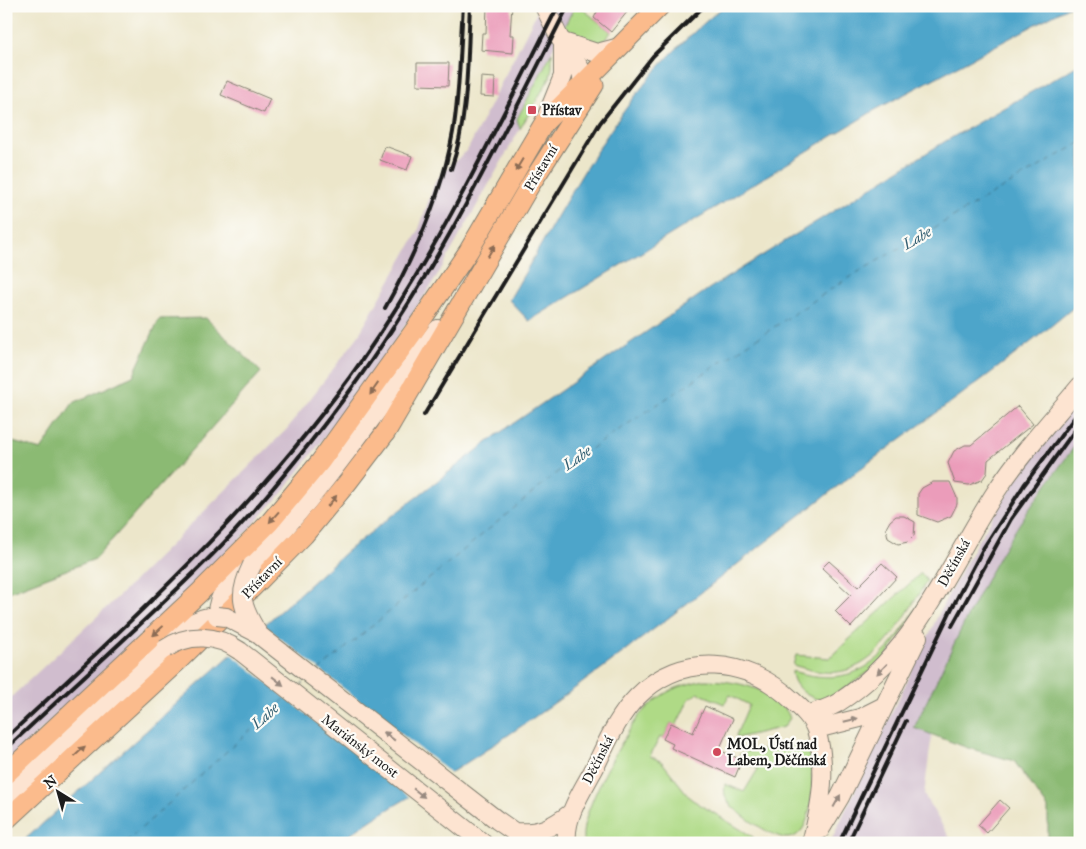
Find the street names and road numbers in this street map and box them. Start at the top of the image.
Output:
street label: Přístavní [521,141,562,194]
street label: Děčínská [934,536,974,590]
street label: Přístavní [238,553,287,602]
street label: Mariánský most [318,711,402,781]
street label: Děčínská [579,733,617,787]

